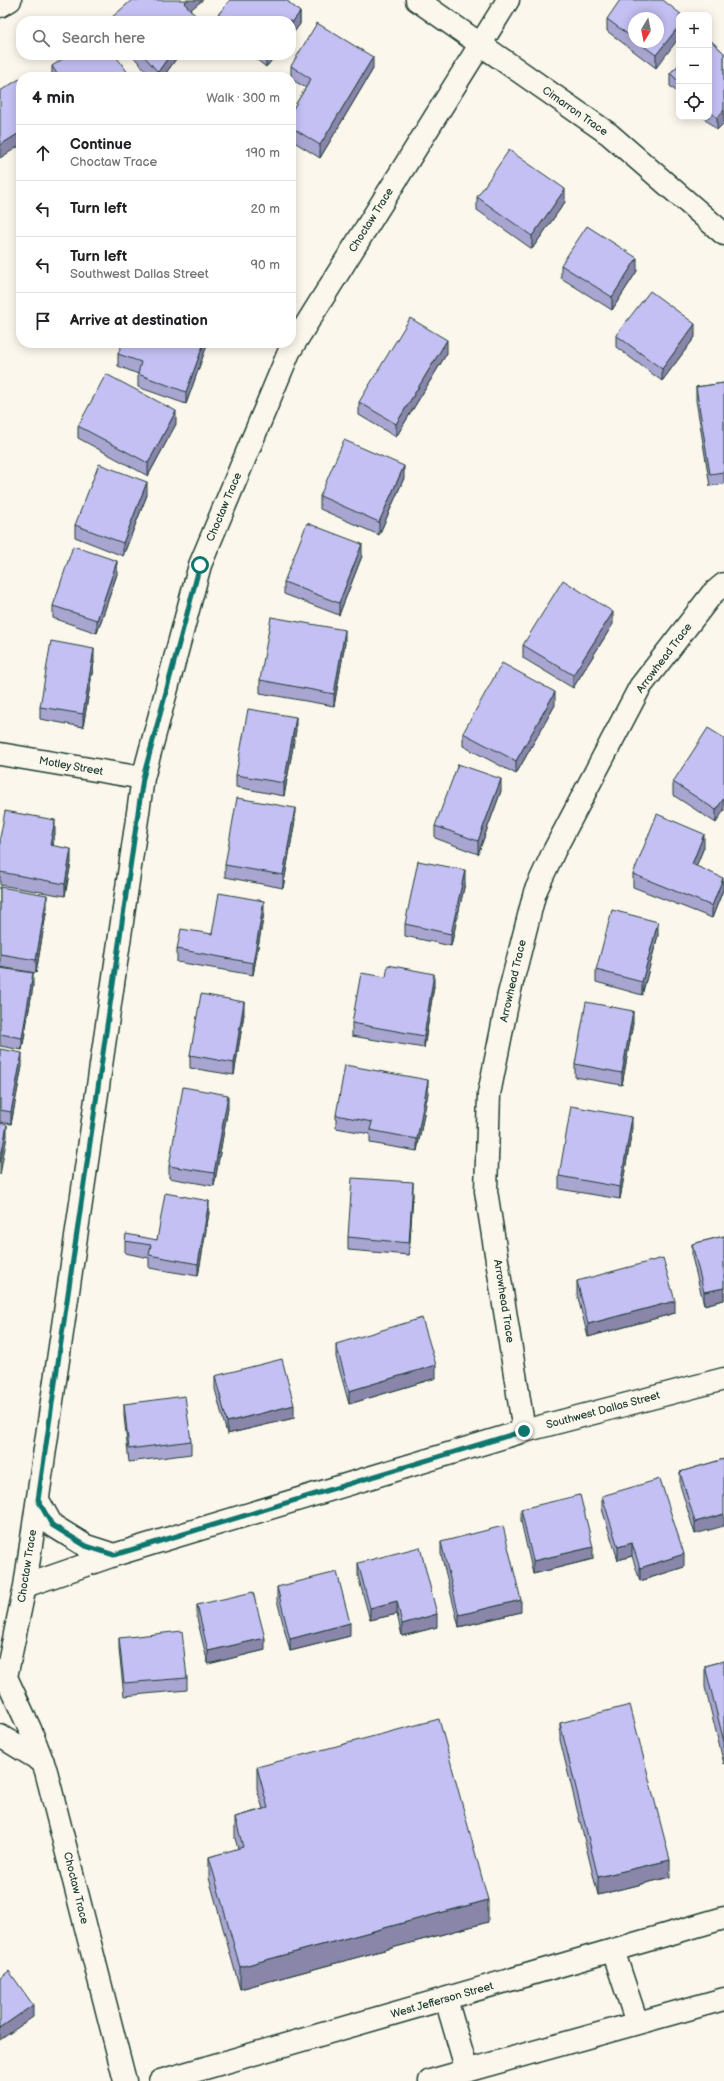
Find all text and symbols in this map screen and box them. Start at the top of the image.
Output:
north arrow [628,12,664,48]
map controls [676,12,712,120]
button: + [676,12,712,48]
search box [16,16,296,60]
icon: search [30,27,52,49]
text: Search here [62,29,145,48]
button: − [676,48,712,84]
street label: Cimarron Trace [540,84,611,139]
button: locate [676,84,712,120]
text: 4 min [32,88,75,108]
text: Walk · 300 m [206,90,280,106]
text: Continue [70,135,132,154]
icon: ahead [32,142,54,164]
text: 190 m [246,145,280,161]
text: Choctaw Trace [70,154,157,170]
street label: Choctaw Trace [346,185,396,255]
icon: left [32,198,54,220]
text: Turn left [70,199,127,218]
text: 20 m [250,201,280,217]
text: Turn left [70,247,127,266]
icon: left [32,254,54,276]
text: 90 m [251,257,280,273]
text: Southwest Dallas Street [70,266,209,282]
icon: arrive [32,310,54,332]
text: Arrive at destination [70,311,208,330]
street label: Choctaw Trace [204,470,245,543]
route start [191,556,209,574]
street label: Arrowhead Trace [633,620,695,696]
street label: Motley Street [38,754,105,778]
street label: Arrowhead Trace [497,938,529,1023]
street label: Arrowhead Trace [491,1258,517,1344]
street label: Southwest Dallas Street [545,1388,662,1431]
route end [515,1422,533,1440]
street label: Choctaw Trace [15,1528,39,1603]
street label: Choctaw Trace [61,1851,91,1926]
street label: West Jefferson Street [389,1979,495,2021]

